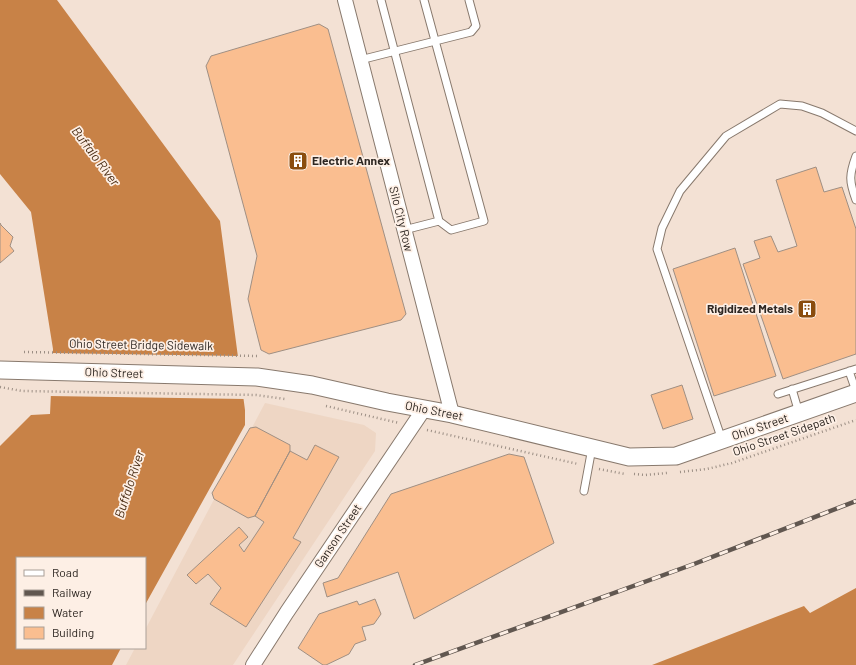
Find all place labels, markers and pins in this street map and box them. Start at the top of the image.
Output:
building icon: Electric Annex [287,150,309,172]
place label: Electric Annex [312,153,390,167]
building icon: Rigidized Metals [796,298,818,320]
place label: Rigidized Metals [707,301,793,315]

